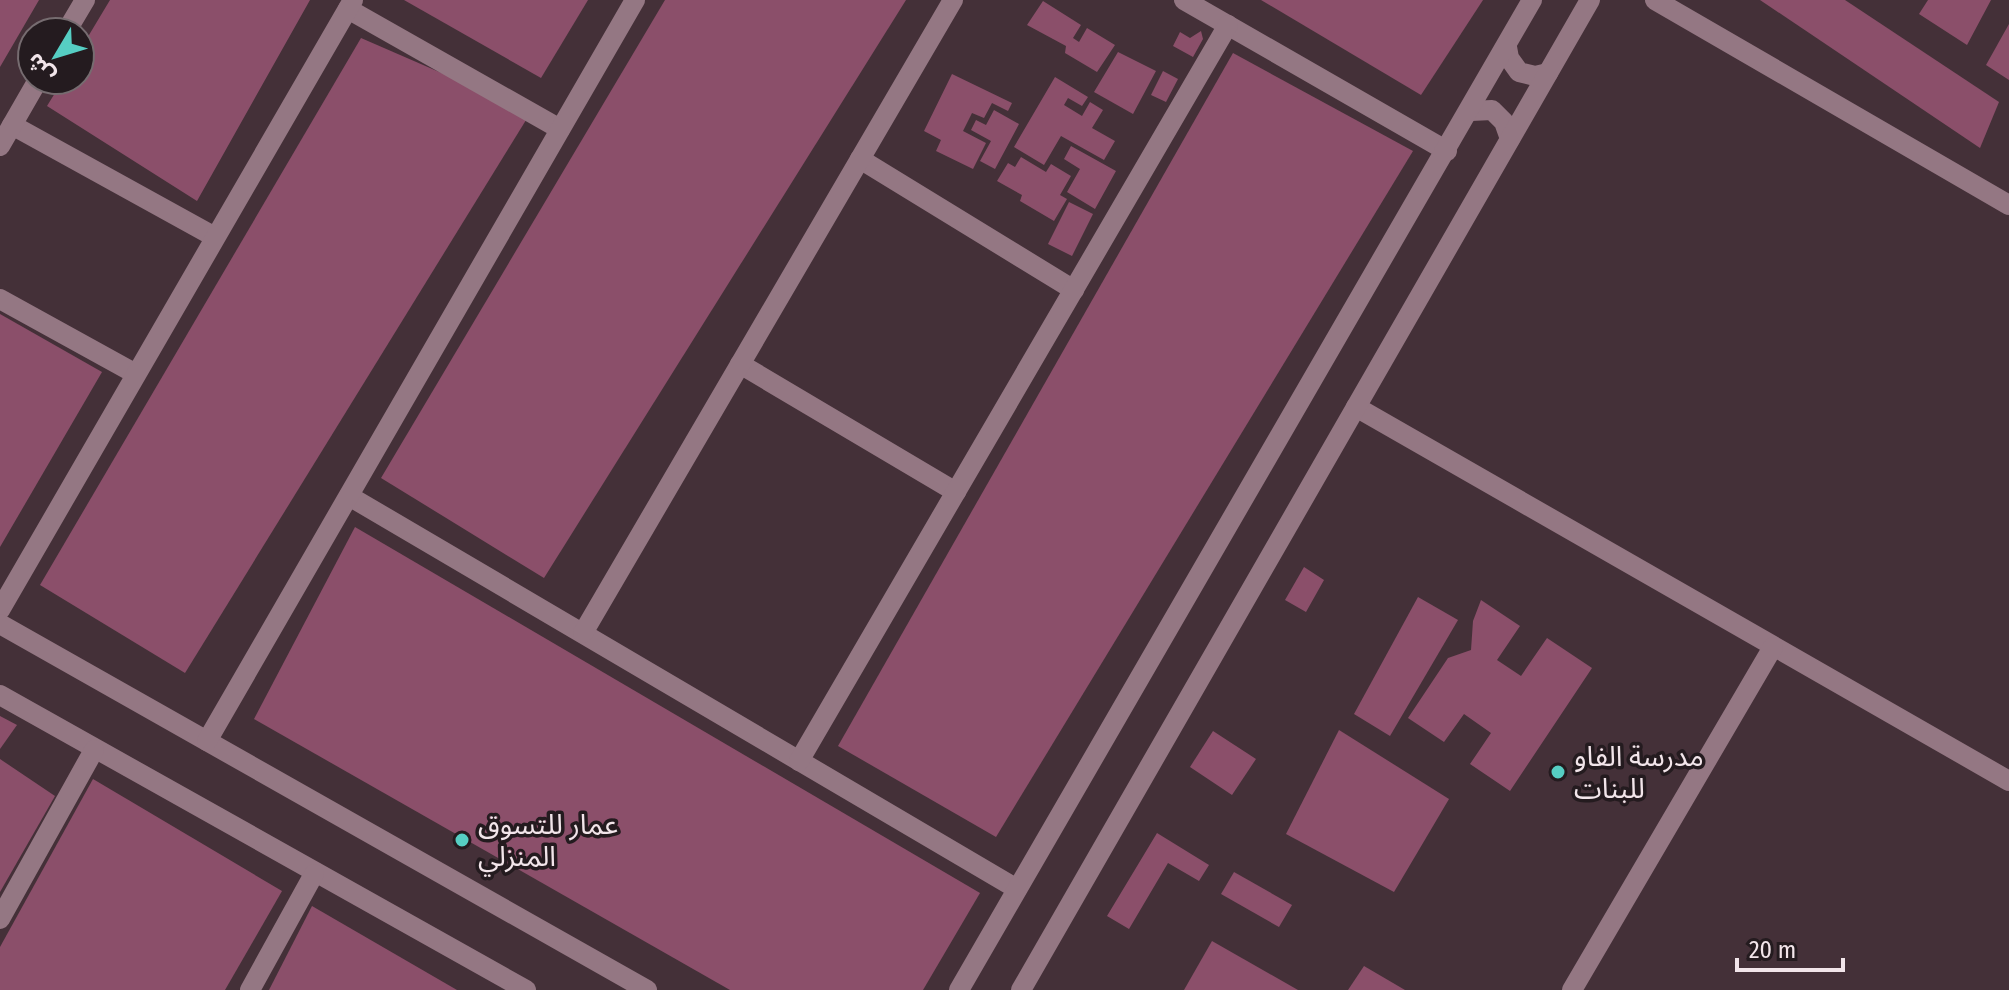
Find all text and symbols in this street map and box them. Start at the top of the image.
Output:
north arrow [16,16,96,96]
text: ش [21,48,61,88]
place label: مدرسة الفاو للبنات [1574,740,1704,805]
marker: مدرسة الفاو للبنات [1549,763,1567,781]
place label: عمار للتسوق المنزلي [478,808,618,877]
marker: عمار للتسوق المنزلي [453,831,471,849]
scale bar [1737,922,1843,972]
text: 20 m [1749,936,1796,964]

